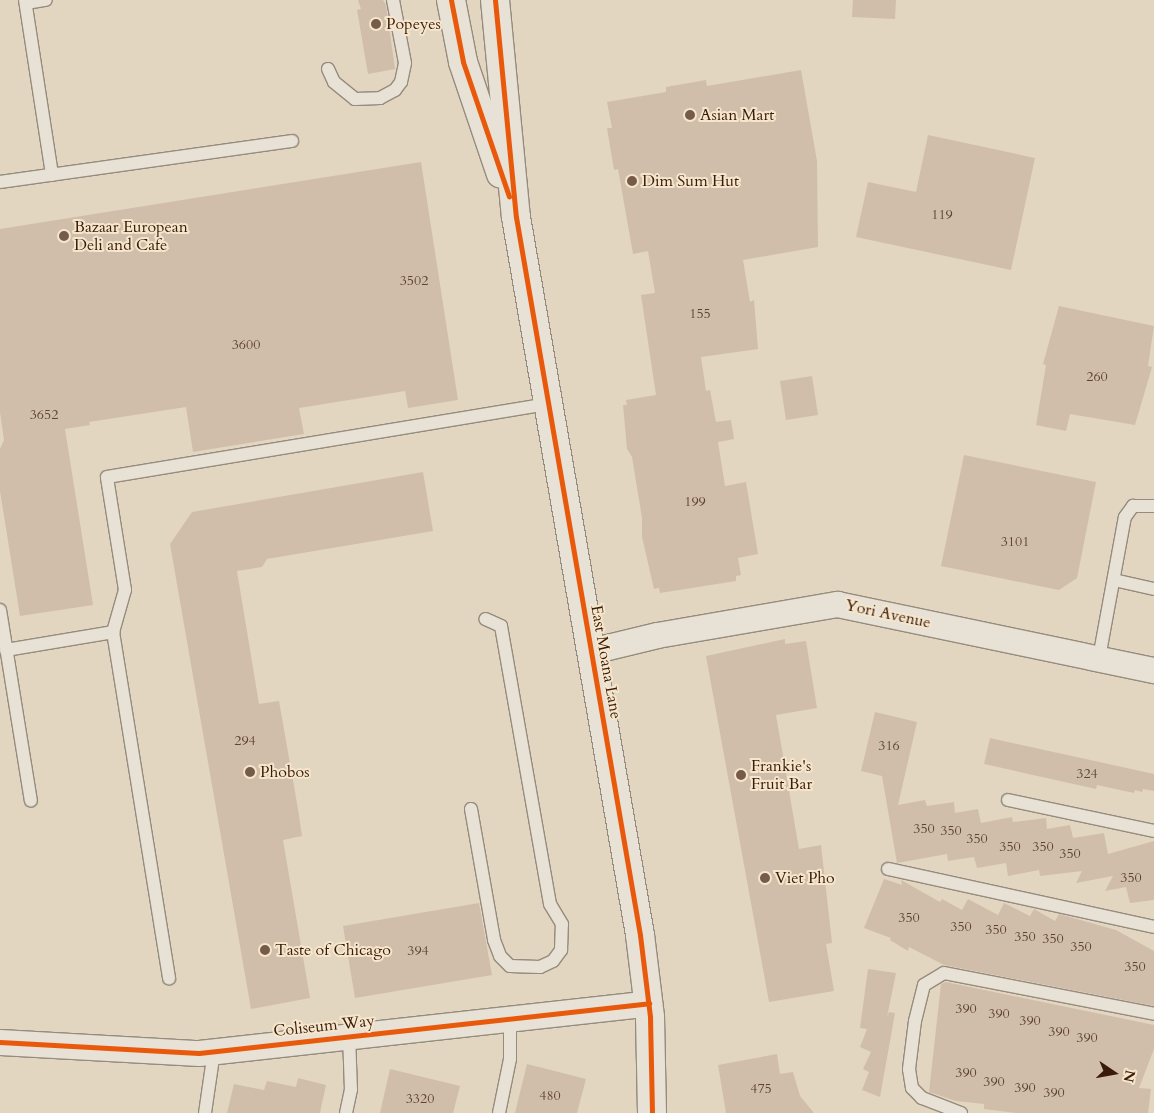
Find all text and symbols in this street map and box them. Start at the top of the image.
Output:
place label: Popeyes [386,14,441,34]
marker: Popeyes [370,18,382,30]
place label: Asian Mart [700,105,774,125]
marker: Asian Mart [684,109,696,121]
place label: Dim Sum Hut [642,171,739,191]
marker: Dim Sum Hut [626,175,638,187]
house number: 119 [931,207,953,223]
place label: Bazaar European Deli and Cafe [74,217,188,255]
marker: Bazaar European Deli and Cafe [58,230,70,242]
house number: 3502 [400,273,428,289]
house number: 155 [689,306,711,322]
house number: 3600 [232,337,260,353]
house number: 260 [1086,369,1108,385]
house number: 3652 [30,407,58,423]
house number: 199 [684,494,706,510]
house number: 3101 [1001,534,1029,550]
street label: Yori Avenue [843,596,933,632]
street label: East Moana Lane [587,604,625,720]
house number: 294 [234,733,256,749]
house number: 316 [878,738,900,754]
place label: Frankie's Fruit Bar [751,756,812,794]
place label: Phobos [260,762,309,782]
marker: Phobos [244,766,256,778]
house number: 324 [1076,766,1098,782]
marker: Frankie's Fruit Bar [735,769,747,781]
house number: 350 [913,821,935,837]
house number: 350 [940,823,962,839]
house number: 350 [966,831,988,847]
house number: 350 [999,839,1021,855]
house number: 350 [1032,839,1054,855]
house number: 350 [1059,846,1081,862]
place label: Viet Pho [775,868,835,888]
house number: 350 [1120,870,1142,886]
marker: Viet Pho [759,872,771,884]
house number: 350 [898,910,920,926]
house number: 350 [950,919,972,935]
house number: 350 [985,922,1007,938]
house number: 350 [1014,929,1036,945]
house number: 350 [1042,931,1064,947]
house number: 350 [1070,939,1092,955]
place label: Taste of Chicago [275,940,391,960]
house number: 394 [407,943,429,959]
marker: Taste of Chicago [259,944,271,956]
house number: 350 [1124,959,1146,975]
house number: 390 [955,1001,977,1017]
house number: 390 [988,1006,1010,1022]
street label: Coliseum Way [272,1011,376,1041]
house number: 390 [1019,1013,1041,1029]
house number: 390 [1048,1024,1070,1040]
house number: 390 [1076,1030,1098,1046]
north arrow [1089,1048,1139,1098]
house number: 390 [955,1065,977,1081]
text: N [1119,1068,1140,1084]
house number: 390 [983,1074,1005,1090]
house number: 390 [1014,1080,1036,1096]
house number: 475 [750,1081,772,1097]
house number: 390 [1043,1085,1065,1101]
house number: 480 [539,1088,561,1104]
house number: 3320 [406,1091,434,1107]

